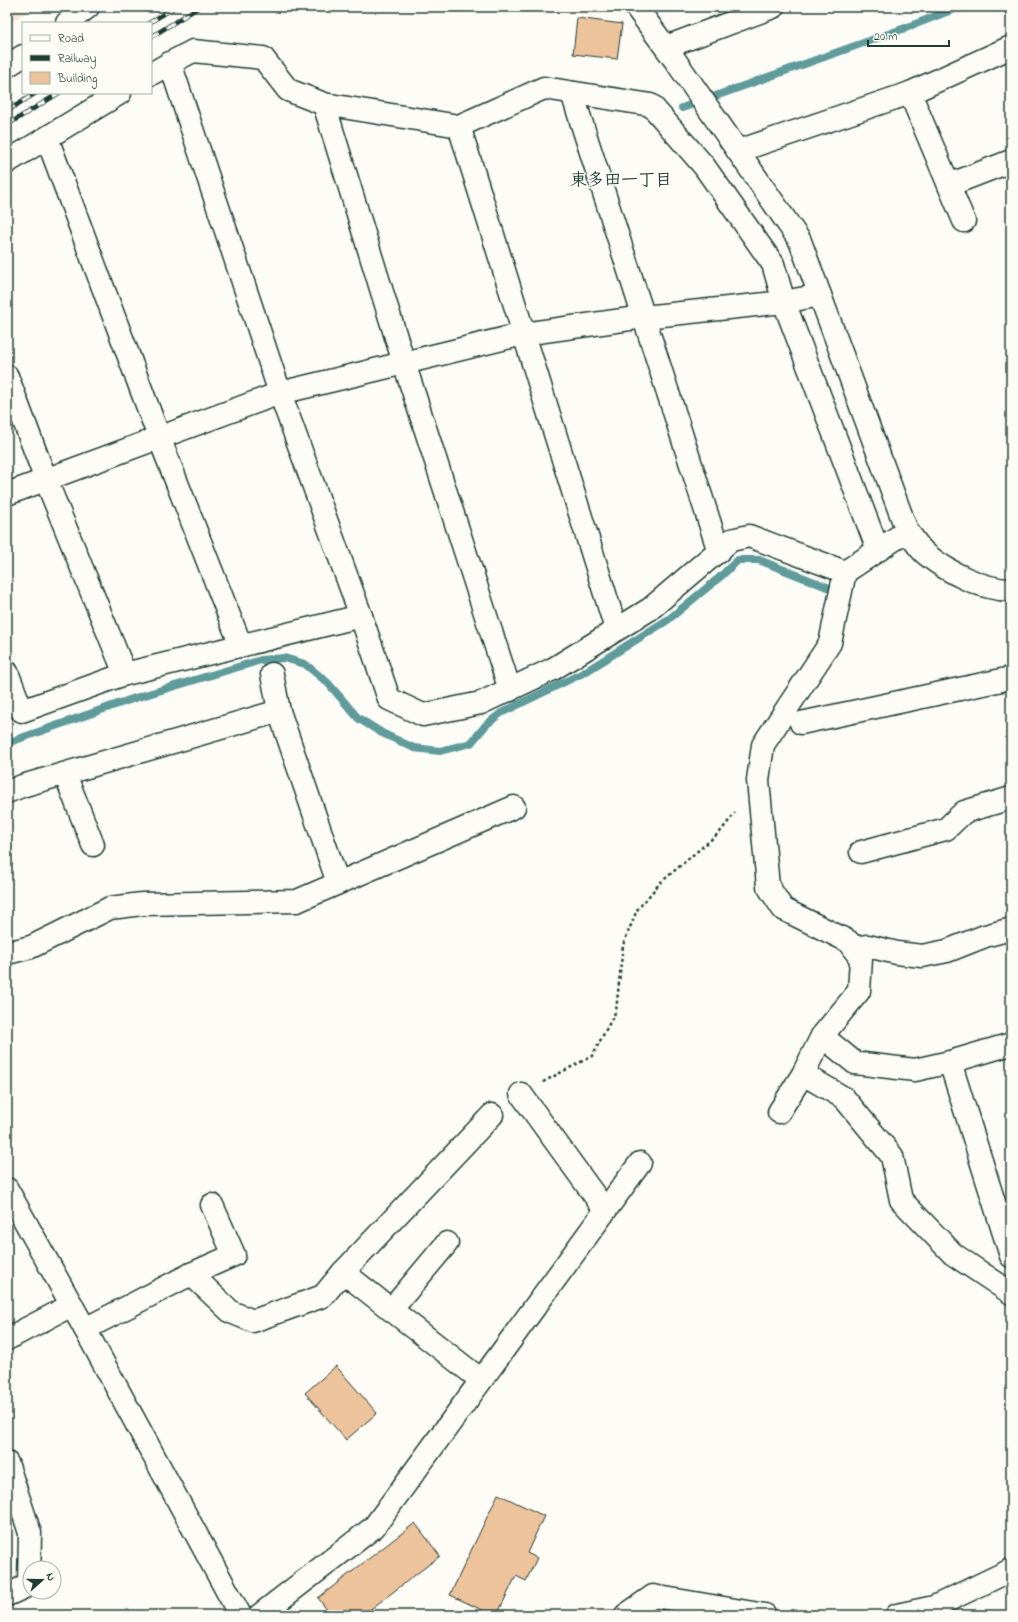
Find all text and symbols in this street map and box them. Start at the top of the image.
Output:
legend [22,22,152,94]
scale bar [868,22,949,48]
text: 20 m [874,28,897,46]
text: Road [58,30,84,48]
text: Railway [58,50,97,69]
text: Building [57,70,97,89]
district label: 東多田一丁目 [570,168,672,193]
north arrow [22,1560,62,1600]
text: N [42,1570,59,1583]

